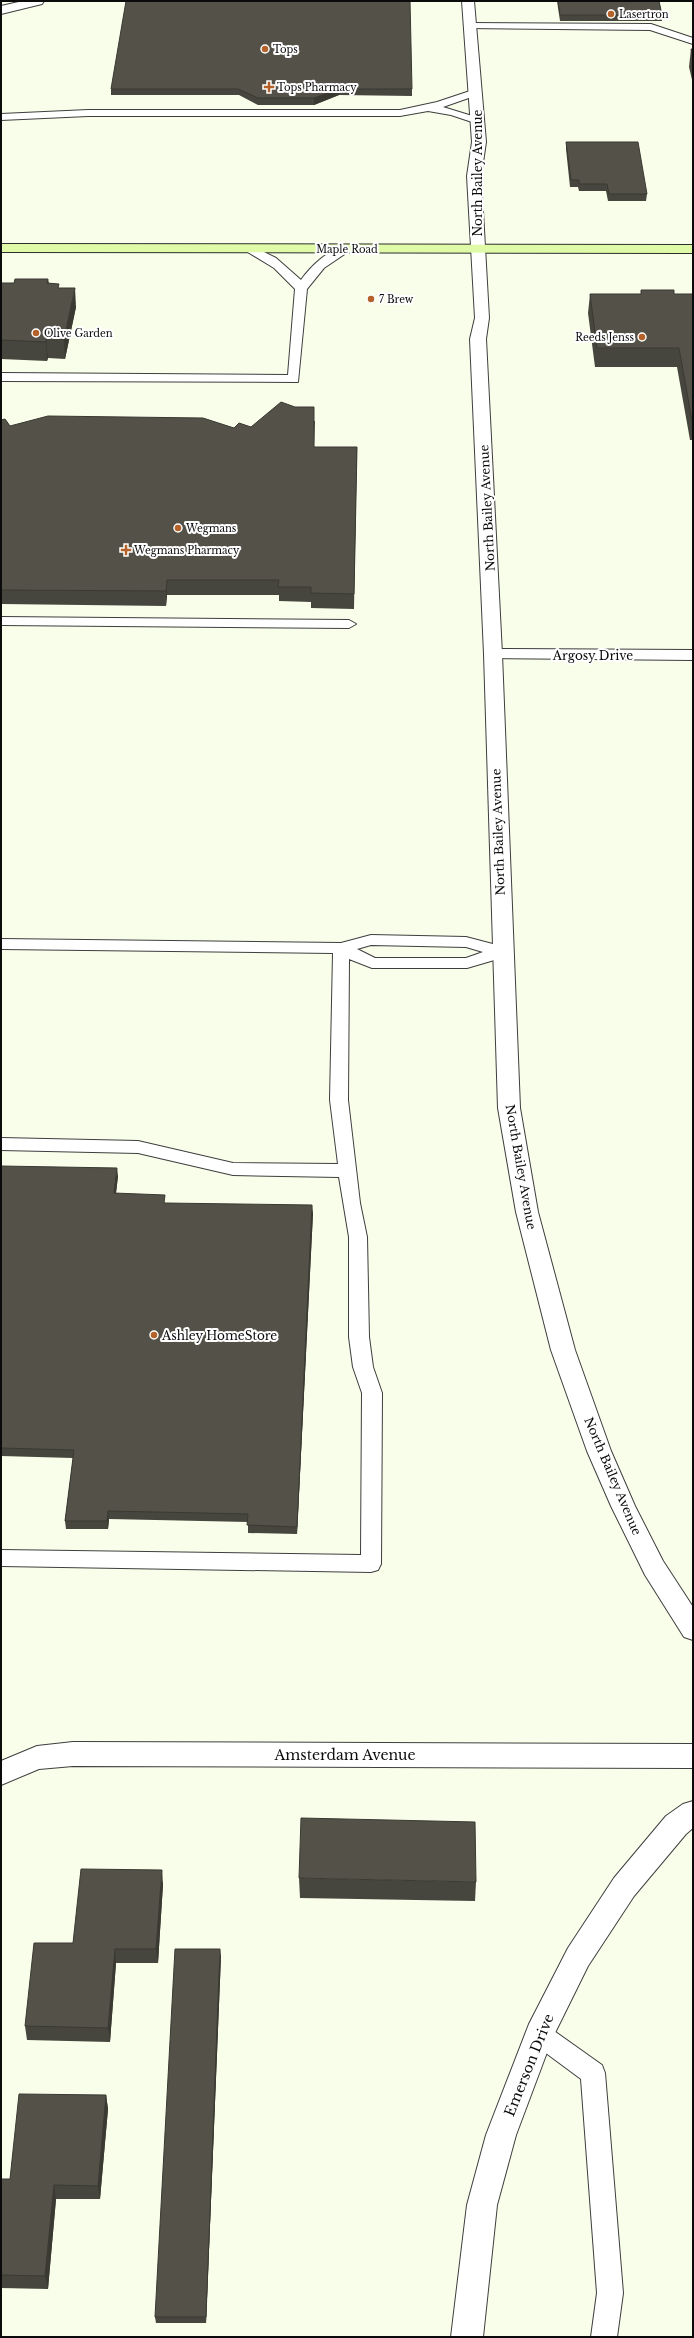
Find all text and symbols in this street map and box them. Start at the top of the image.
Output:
place label: Lasertron [619,8,669,21]
marker: Lasertron [606,9,616,19]
place label: Tops [273,43,298,56]
marker: Tops [260,44,270,54]
place label: Tops Pharmacy [277,81,357,94]
marker: Tops Pharmacy [264,82,274,92]
street label: North Bailey Avenue [470,109,485,236]
street label: Maple Road [316,243,378,256]
place label: 7 Brew [379,293,414,306]
marker: 7 Brew [366,294,376,304]
place label: Olive Garden [44,327,113,340]
marker: Olive Garden [31,328,41,338]
place label: Reeds Jenss [575,331,634,344]
marker: Reeds Jenss [637,332,647,342]
street label: North Bailey Avenue [476,444,498,572]
place label: Wegmans [185,522,237,535]
marker: Wegmans [173,523,183,533]
place label: Wegmans Pharmacy [133,544,240,557]
marker: Wegmans Pharmacy [121,545,131,555]
street label: Argosy Drive [552,648,633,663]
street label: North Bailey Avenue [488,768,508,896]
street label: North Bailey Avenue [503,1103,539,1231]
place label: Ashley HomeStore [161,1328,277,1343]
marker: Ashley HomeStore [149,1330,159,1340]
street label: North Bailey Avenue [581,1415,645,1537]
street label: Amsterdam Avenue [273,1746,416,1764]
street label: Emerson Drive [500,2011,558,2119]

